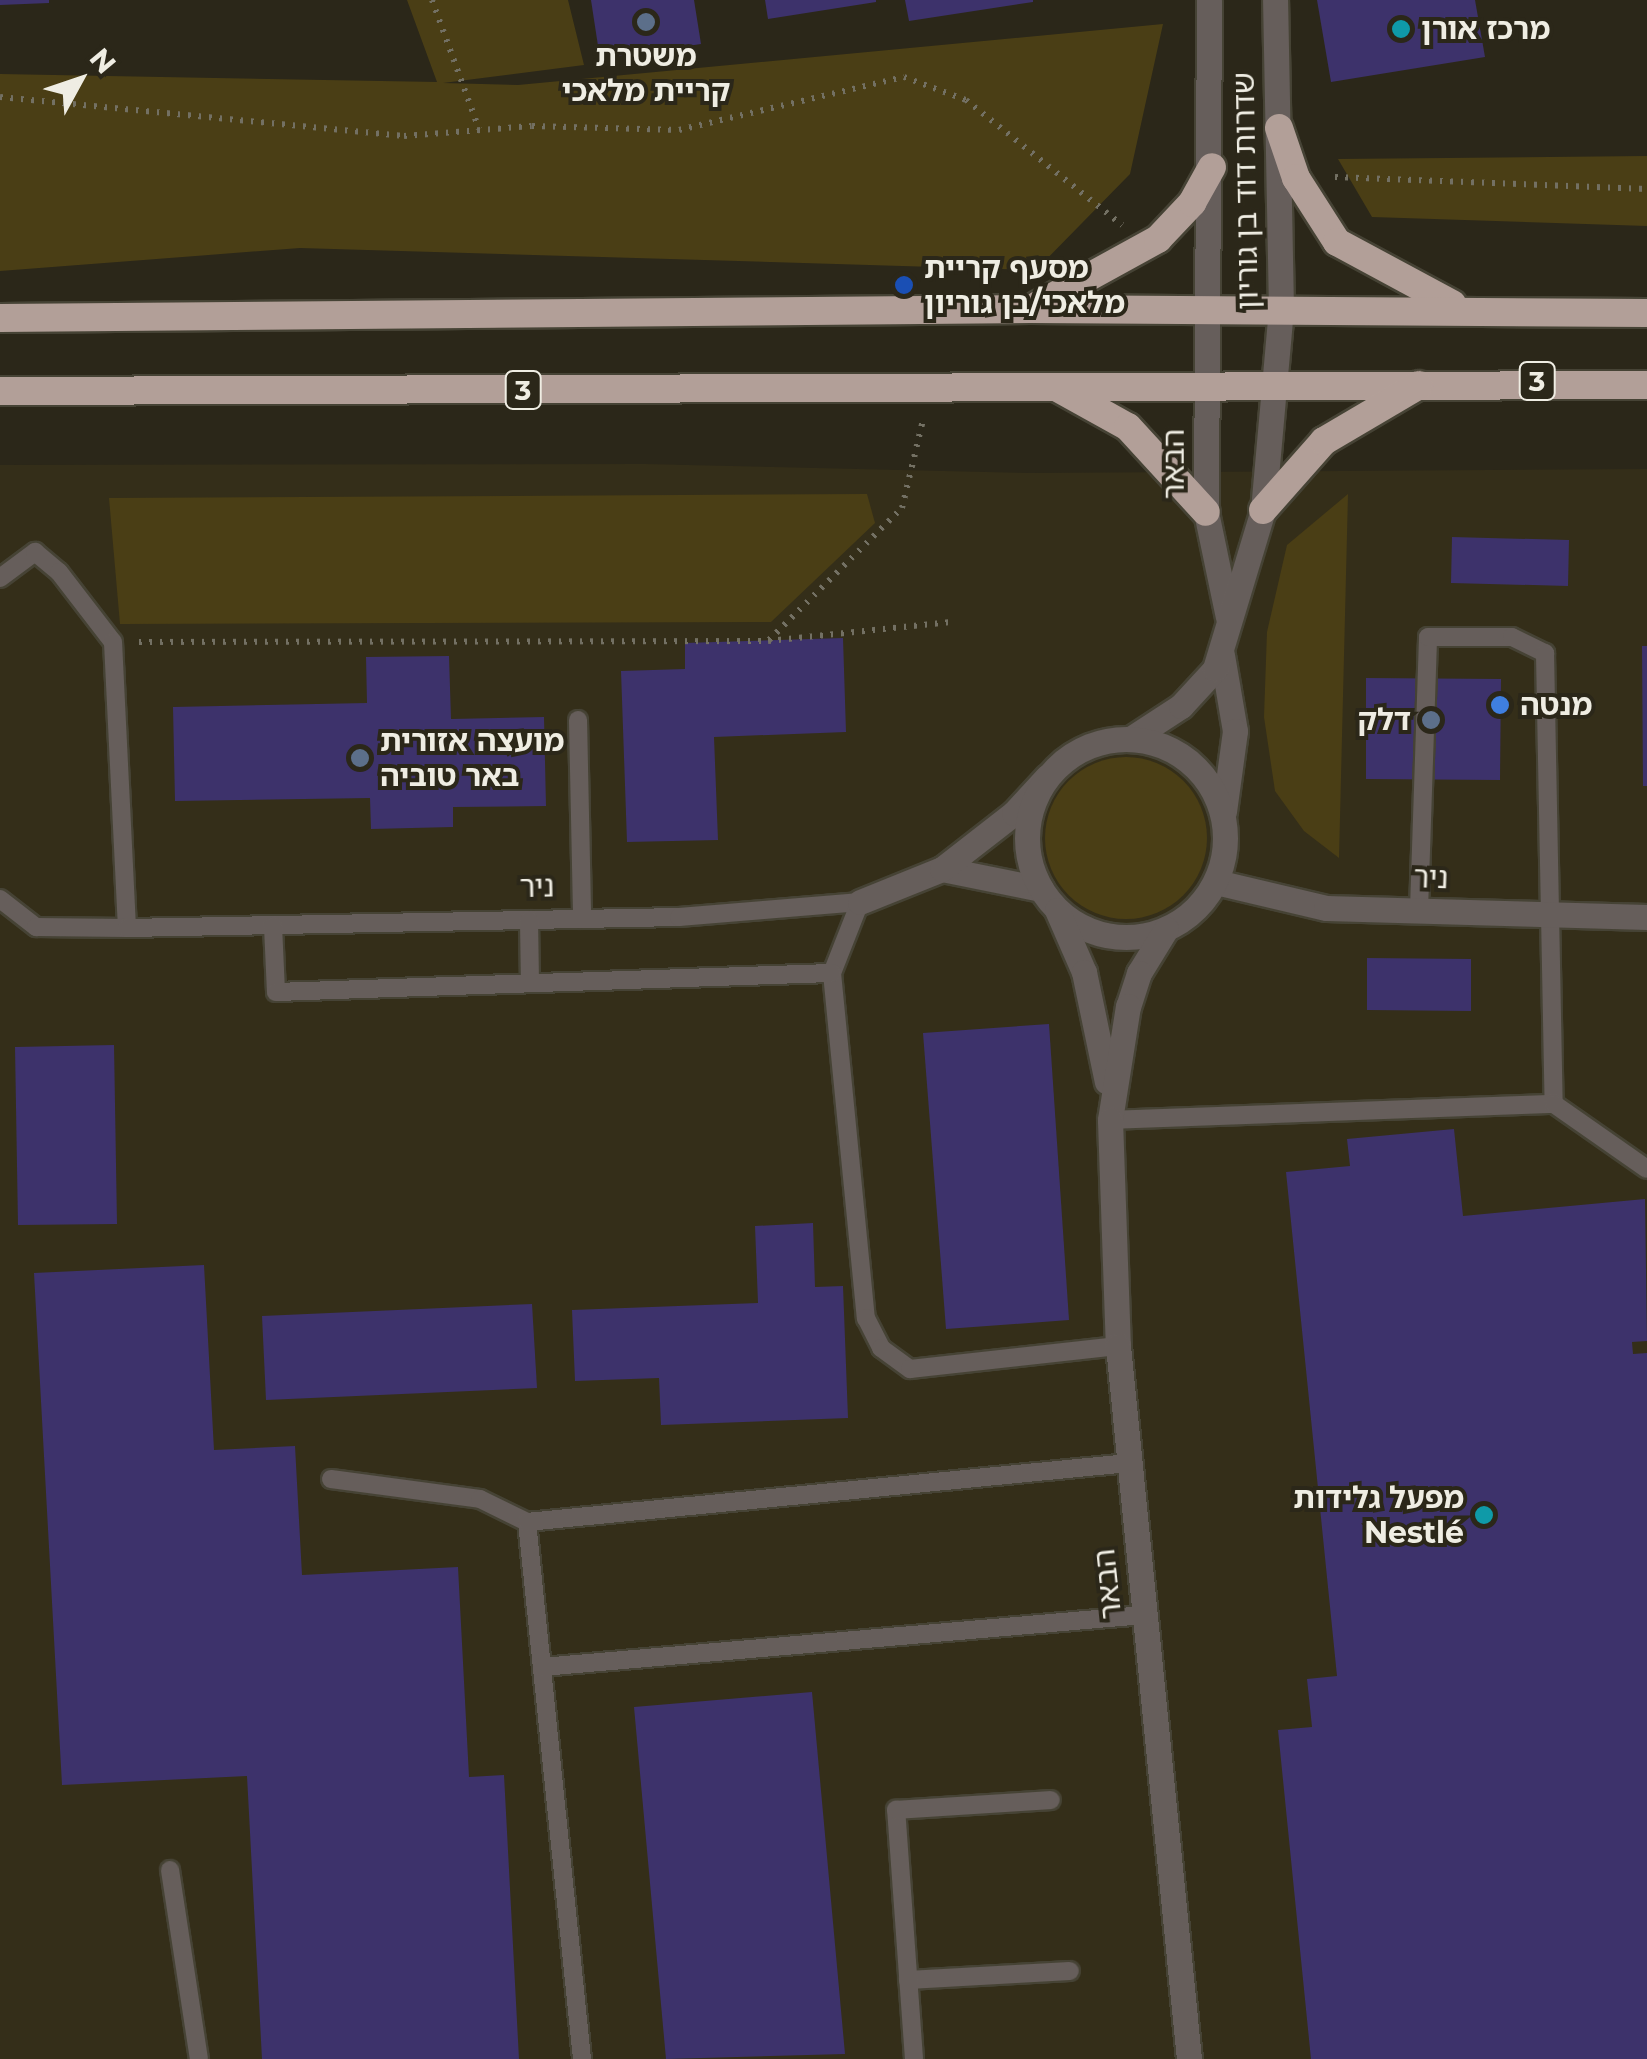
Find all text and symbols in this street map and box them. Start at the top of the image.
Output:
marker: משטרת קריית מלאכי [635,11,657,33]
place label: מרכז אורן [1421,11,1550,47]
marker: מרכז אורן [1390,18,1412,40]
north arrow [30,30,130,130]
place label: משטרת קריית מלאכי [562,38,730,108]
text: N [83,41,123,80]
street label: שדרות דוד בן גוריון [1226,72,1266,310]
place label: מסעף קריית מלאכי/בן גוריון [924,250,1125,320]
marker: מסעף קריית מלאכי/בן גוריון [893,274,915,296]
road number: 3 [1517,358,1557,404]
road number: 3 [503,367,543,413]
street label: הבאר [1156,429,1192,499]
place label: מנטה [1520,687,1592,723]
marker: מנטה [1489,694,1511,716]
place label: דלק [1358,702,1411,738]
marker: דלק [1420,709,1442,731]
place label: מועצה אזורית באר טוביה [380,723,564,794]
marker: מועצה אזורית באר טוביה [349,747,371,769]
street label: ניר [1413,859,1449,897]
street label: ניר [519,869,555,905]
place label: מפעל גלידות Nestlé [1293,1480,1464,1550]
marker: מפעל גלידות Nestlé [1473,1504,1495,1526]
street label: הבאר [1086,1547,1130,1621]

